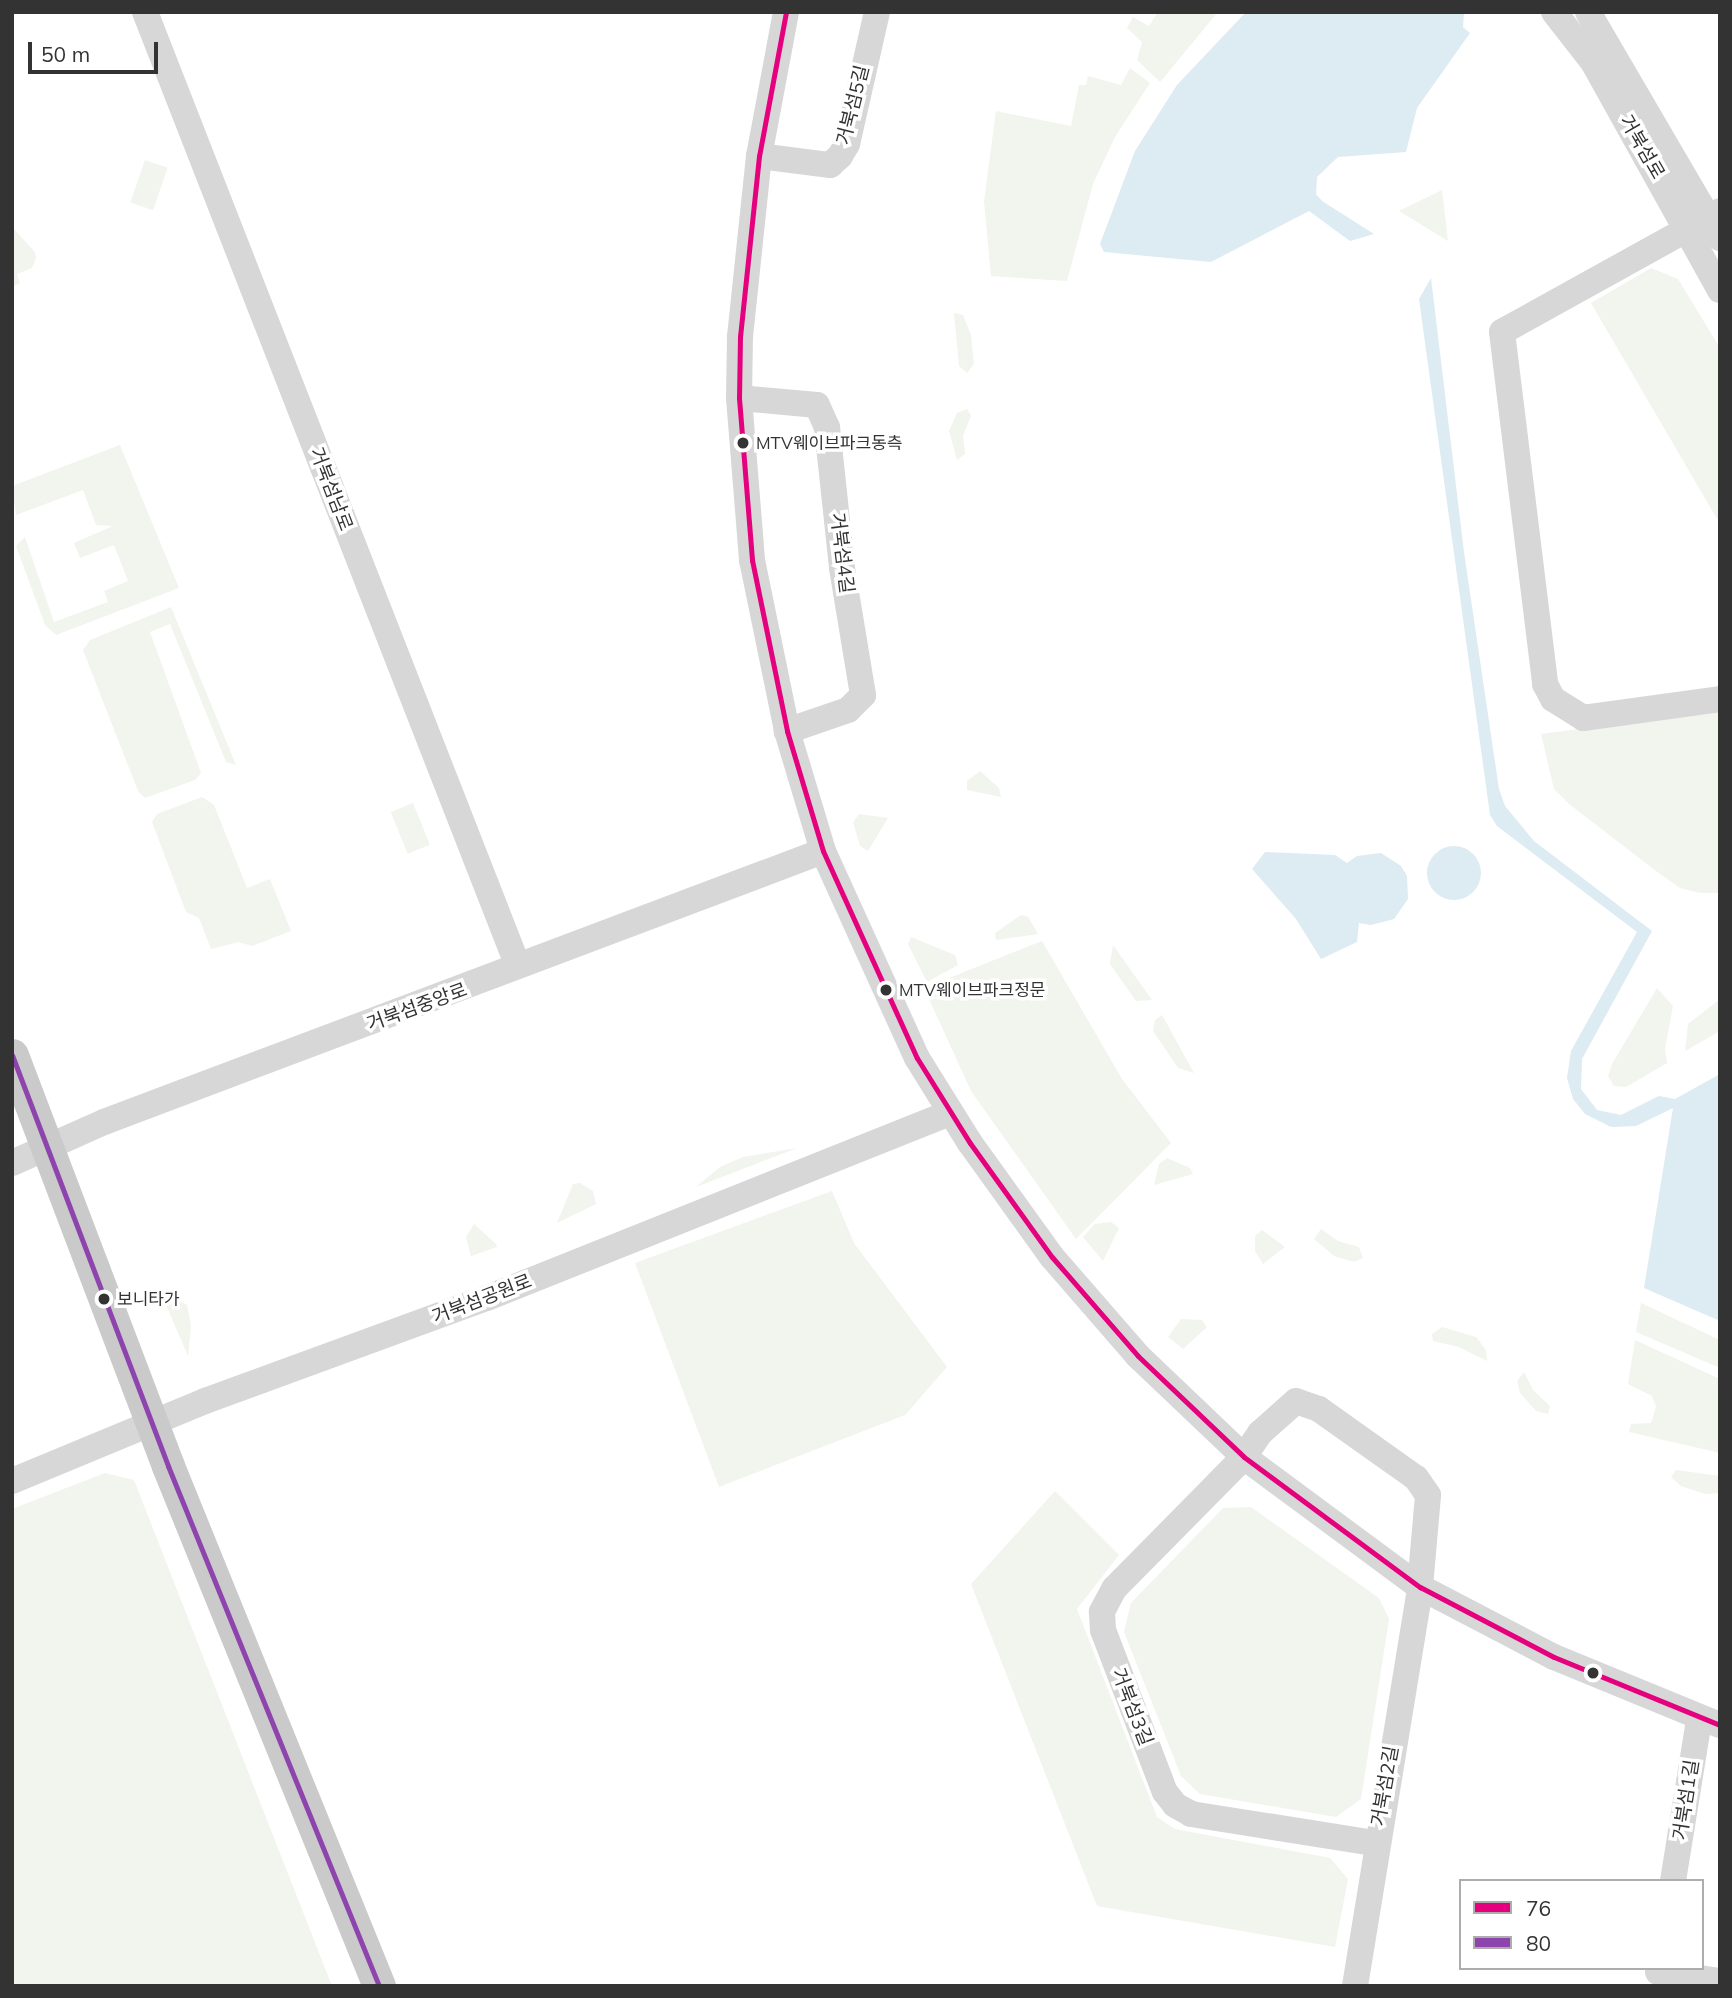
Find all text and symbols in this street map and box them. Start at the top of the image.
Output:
scale bar [32,28,161,72]
text: 50 m [41,41,90,67]
street label: 거북섬5길 [832,63,874,147]
street label: 거북섬로 [1615,111,1669,183]
place label: MTV웨이브파크동측 [756,433,902,453]
marker: MTV웨이브파크동측 [736,436,750,450]
street label: 거북섬남로 [305,444,357,534]
street label: 거북섬4길 [826,511,858,595]
street label: 거북섬중앙로 [364,978,470,1036]
place label: MTV웨이브파크정문 [899,980,1045,1000]
marker: MTV웨이브파크정문 [879,983,893,997]
street label: 거북섬공원로 [429,1270,535,1328]
place label: 보니타가 [117,1289,180,1309]
marker: 보니타가 [97,1292,111,1306]
street label: 거북섬3길 [1107,1665,1157,1749]
unlabelled marker [1586,1666,1600,1680]
street label: 거북섬2길 [1367,1744,1403,1828]
street label: 거북섬1길 [1668,1758,1704,1842]
legend [1459,1879,1704,1970]
text: 76 [1526,1895,1551,1921]
text: 80 [1526,1930,1551,1956]

